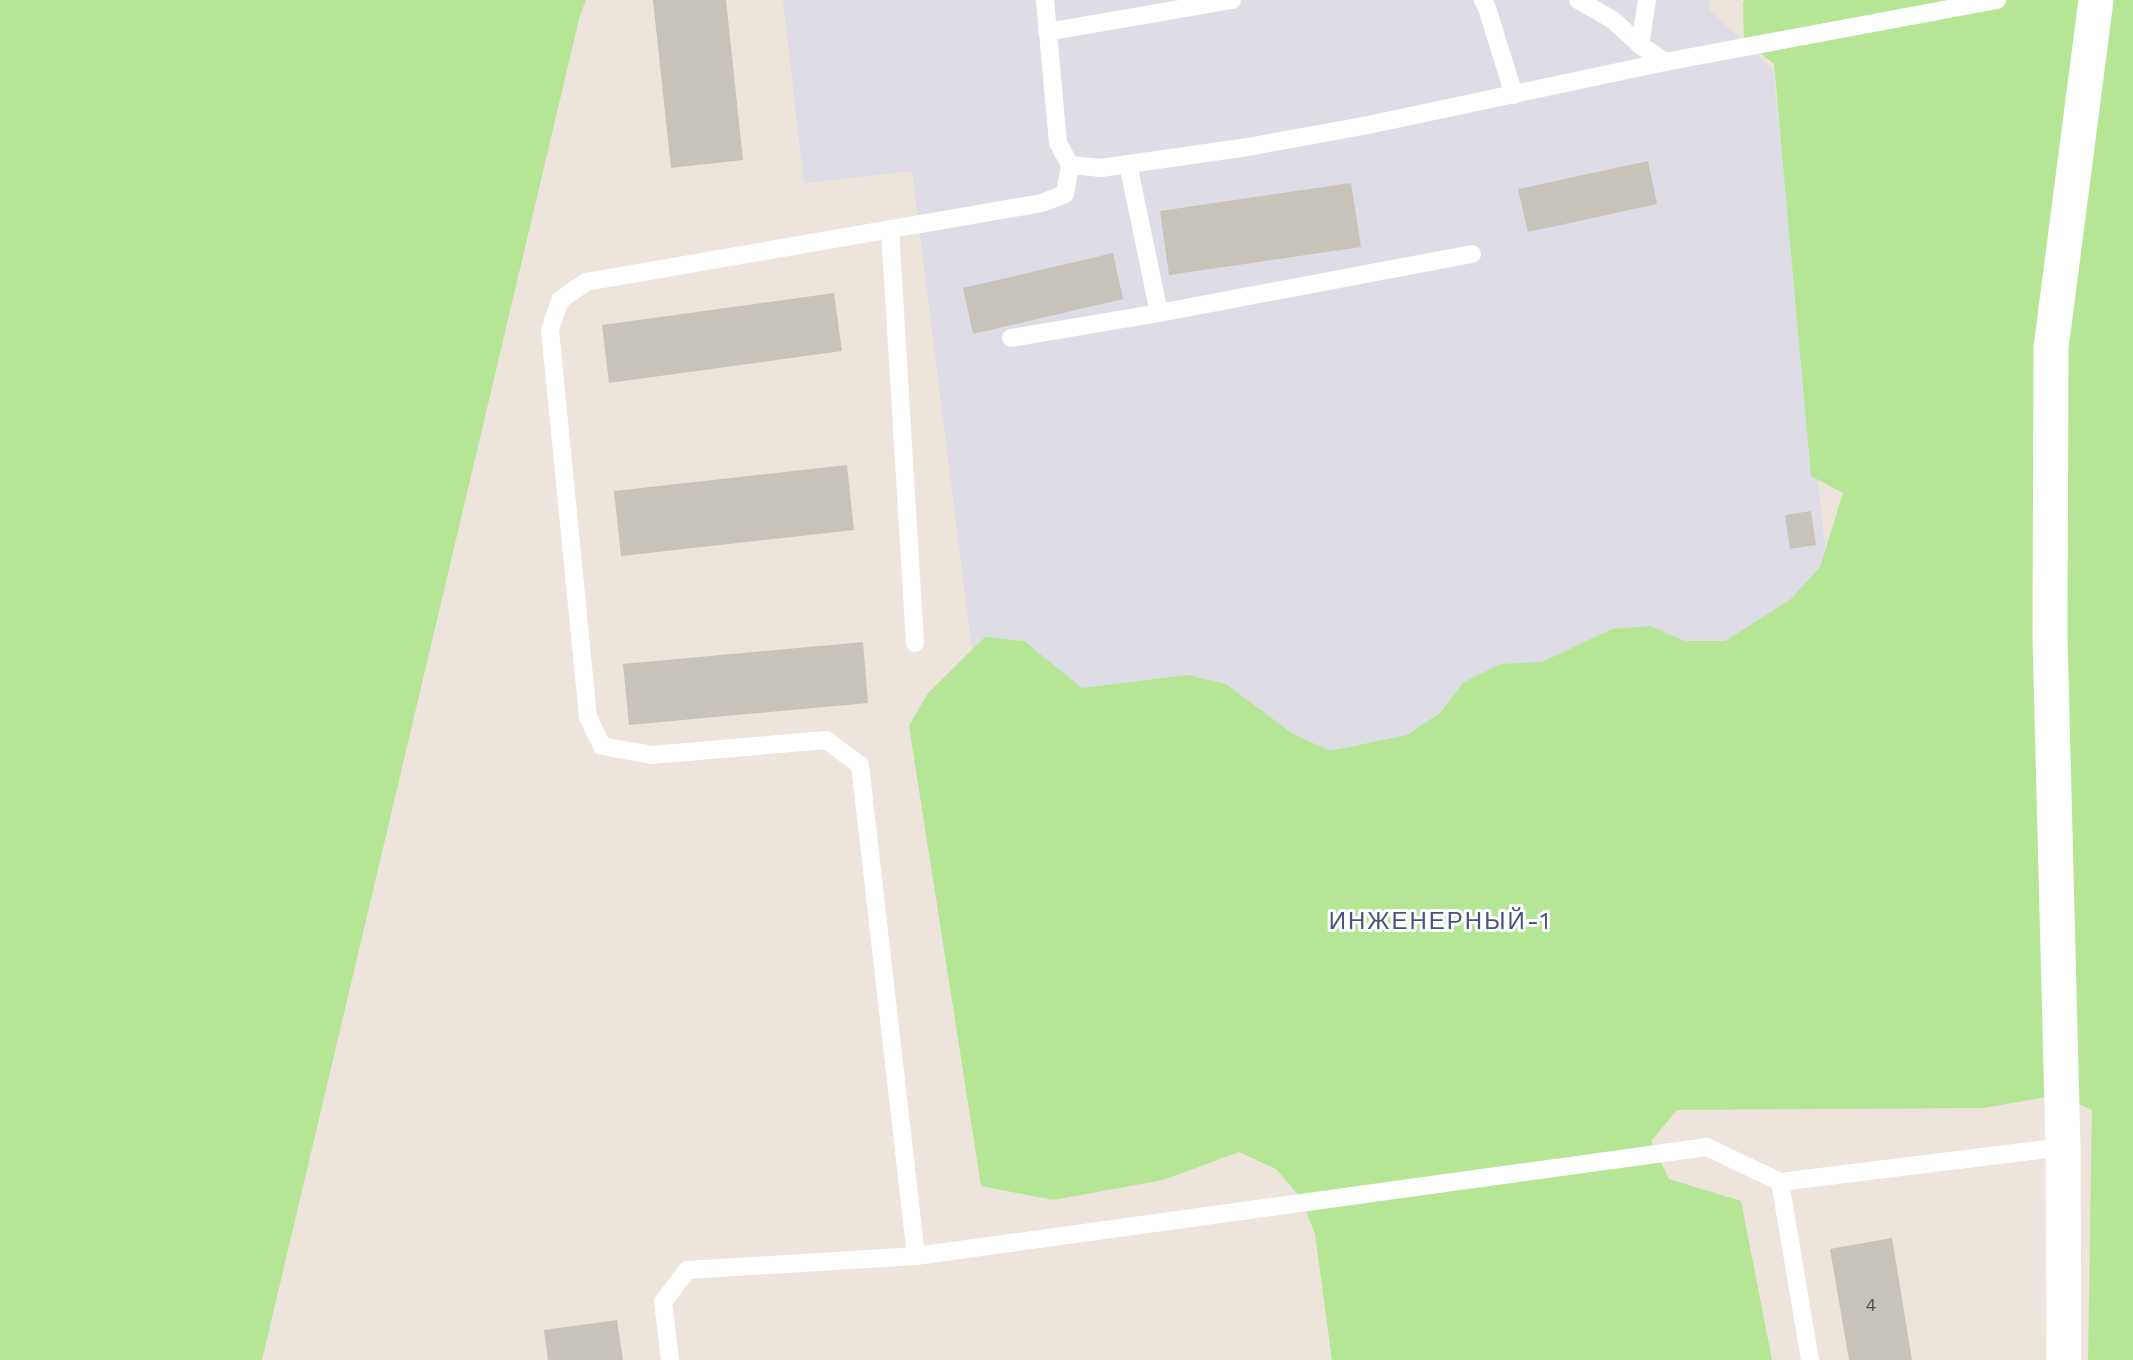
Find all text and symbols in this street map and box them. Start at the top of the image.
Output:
district label: ИНЖЕНЕРНЫЙ-1 [1329,907,1551,935]
house number: 4 [1866,1294,1877,1315]

